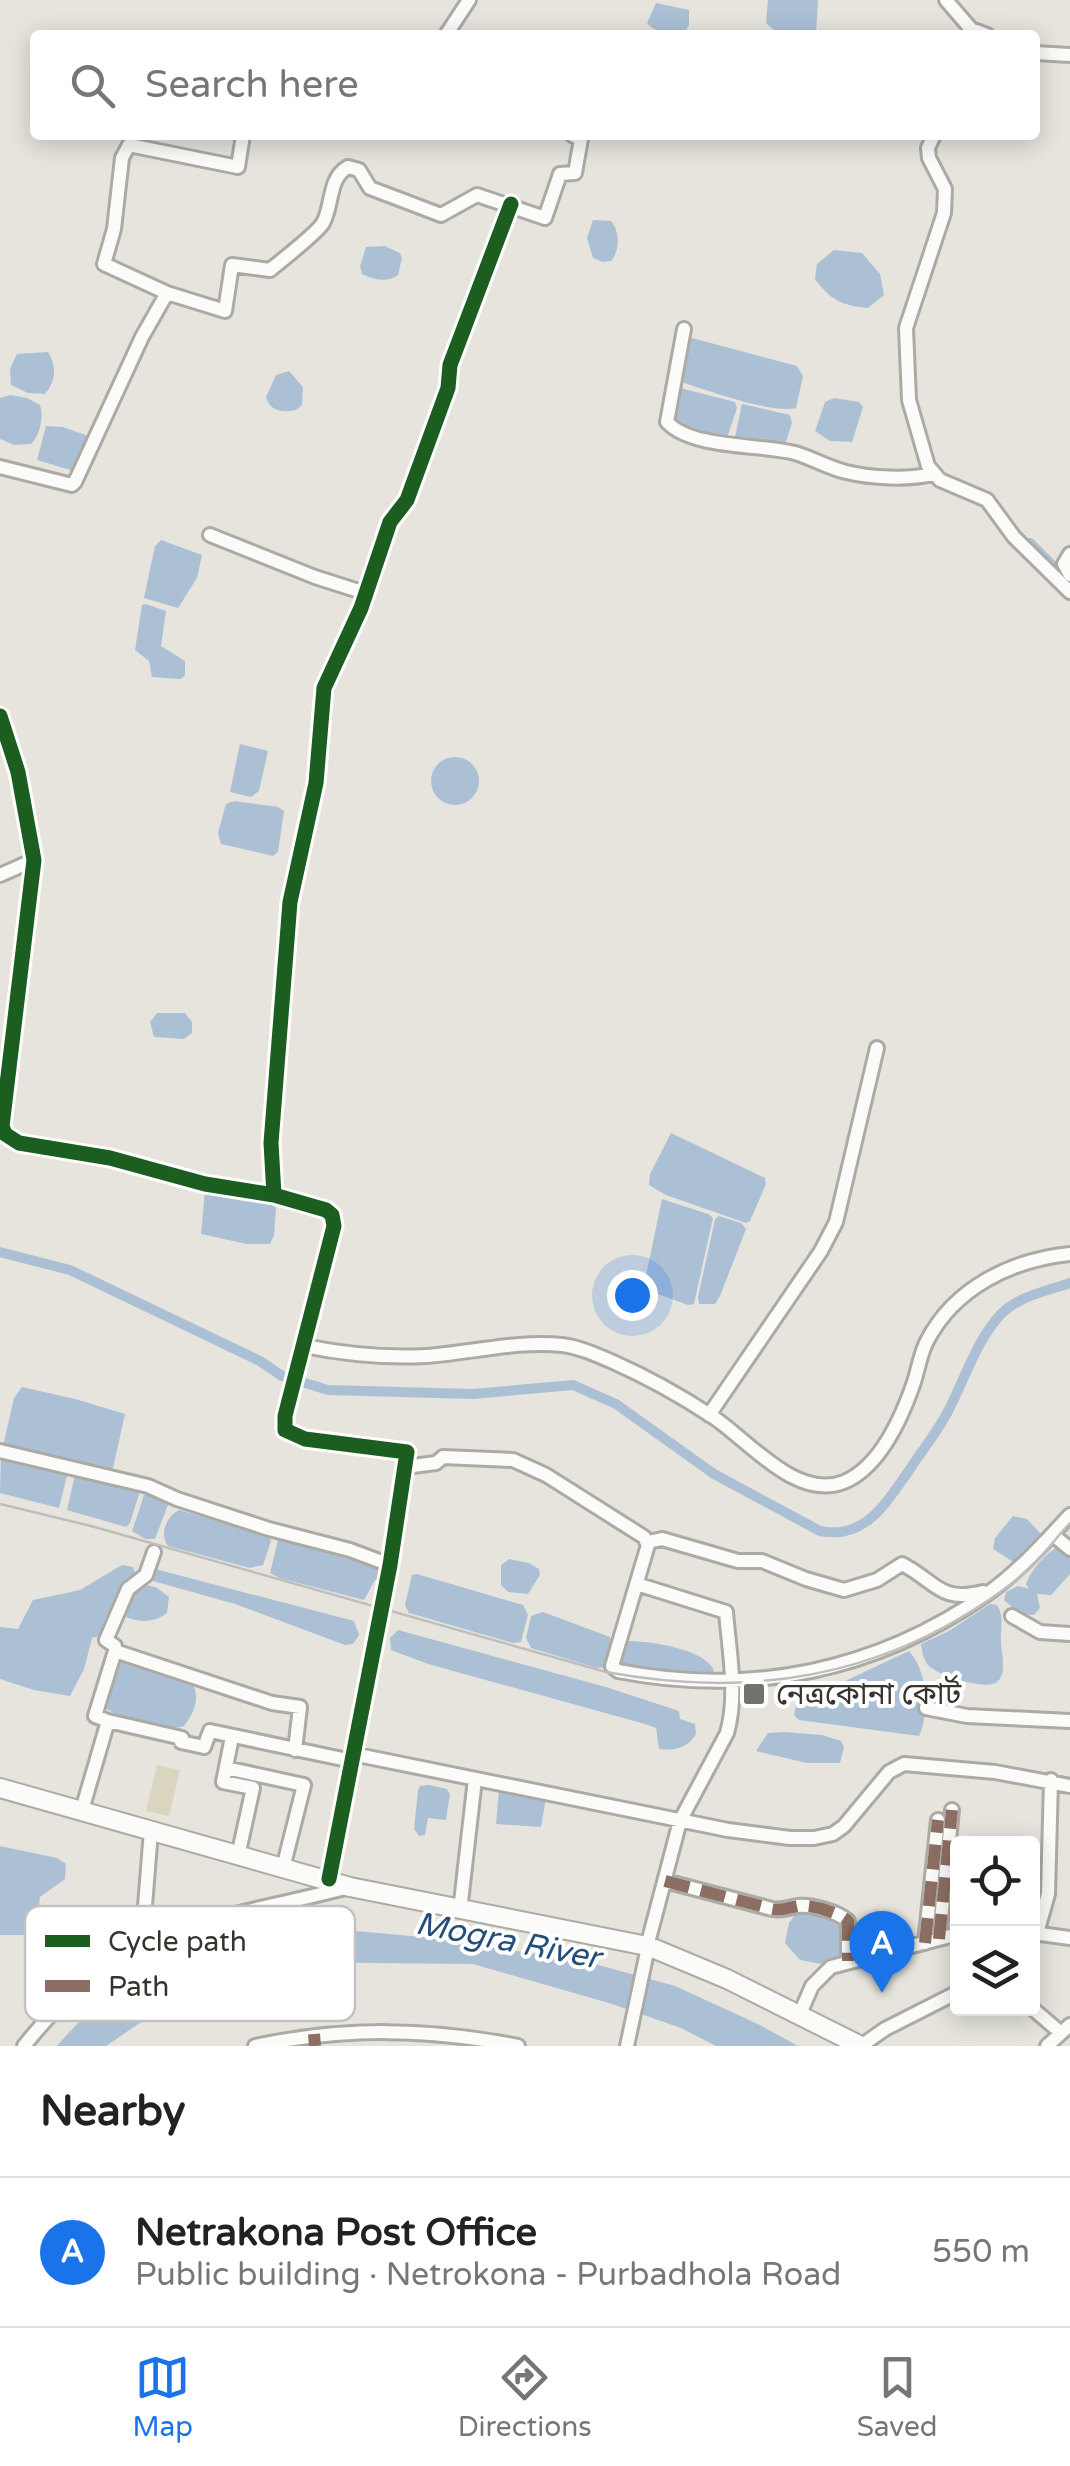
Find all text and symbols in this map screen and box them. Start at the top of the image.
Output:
search box [30,30,1040,140]
icon: search [65,58,120,113]
text: Search here [145,62,359,108]
your location [607,1270,658,1321]
place label: নেত্রকোনা কোর্ট [776,1674,962,1713]
marker: নেত্রকোনা কোর্ট [741,1681,767,1707]
map controls [950,1836,1040,2016]
button: locate [950,1836,1040,1926]
water label: Mogra River [413,1905,607,1978]
legend [25,1906,355,2021]
pin: A [850,1910,914,1993]
text: Cycle path [108,1925,247,1959]
button: layers [950,1926,1040,2016]
text: Path [108,1970,169,2004]
text: Nearby [40,2086,185,2137]
text: Netrakona Post Office [135,2210,537,2256]
text: A [61,2233,84,2271]
text: 550 m [932,2233,1030,2271]
text: Public building · Netrokona - Purbadhola Road [135,2256,841,2294]
tab: Map [132,2350,193,2444]
tab: Directions [458,2350,592,2444]
tab: Saved [857,2350,938,2444]

